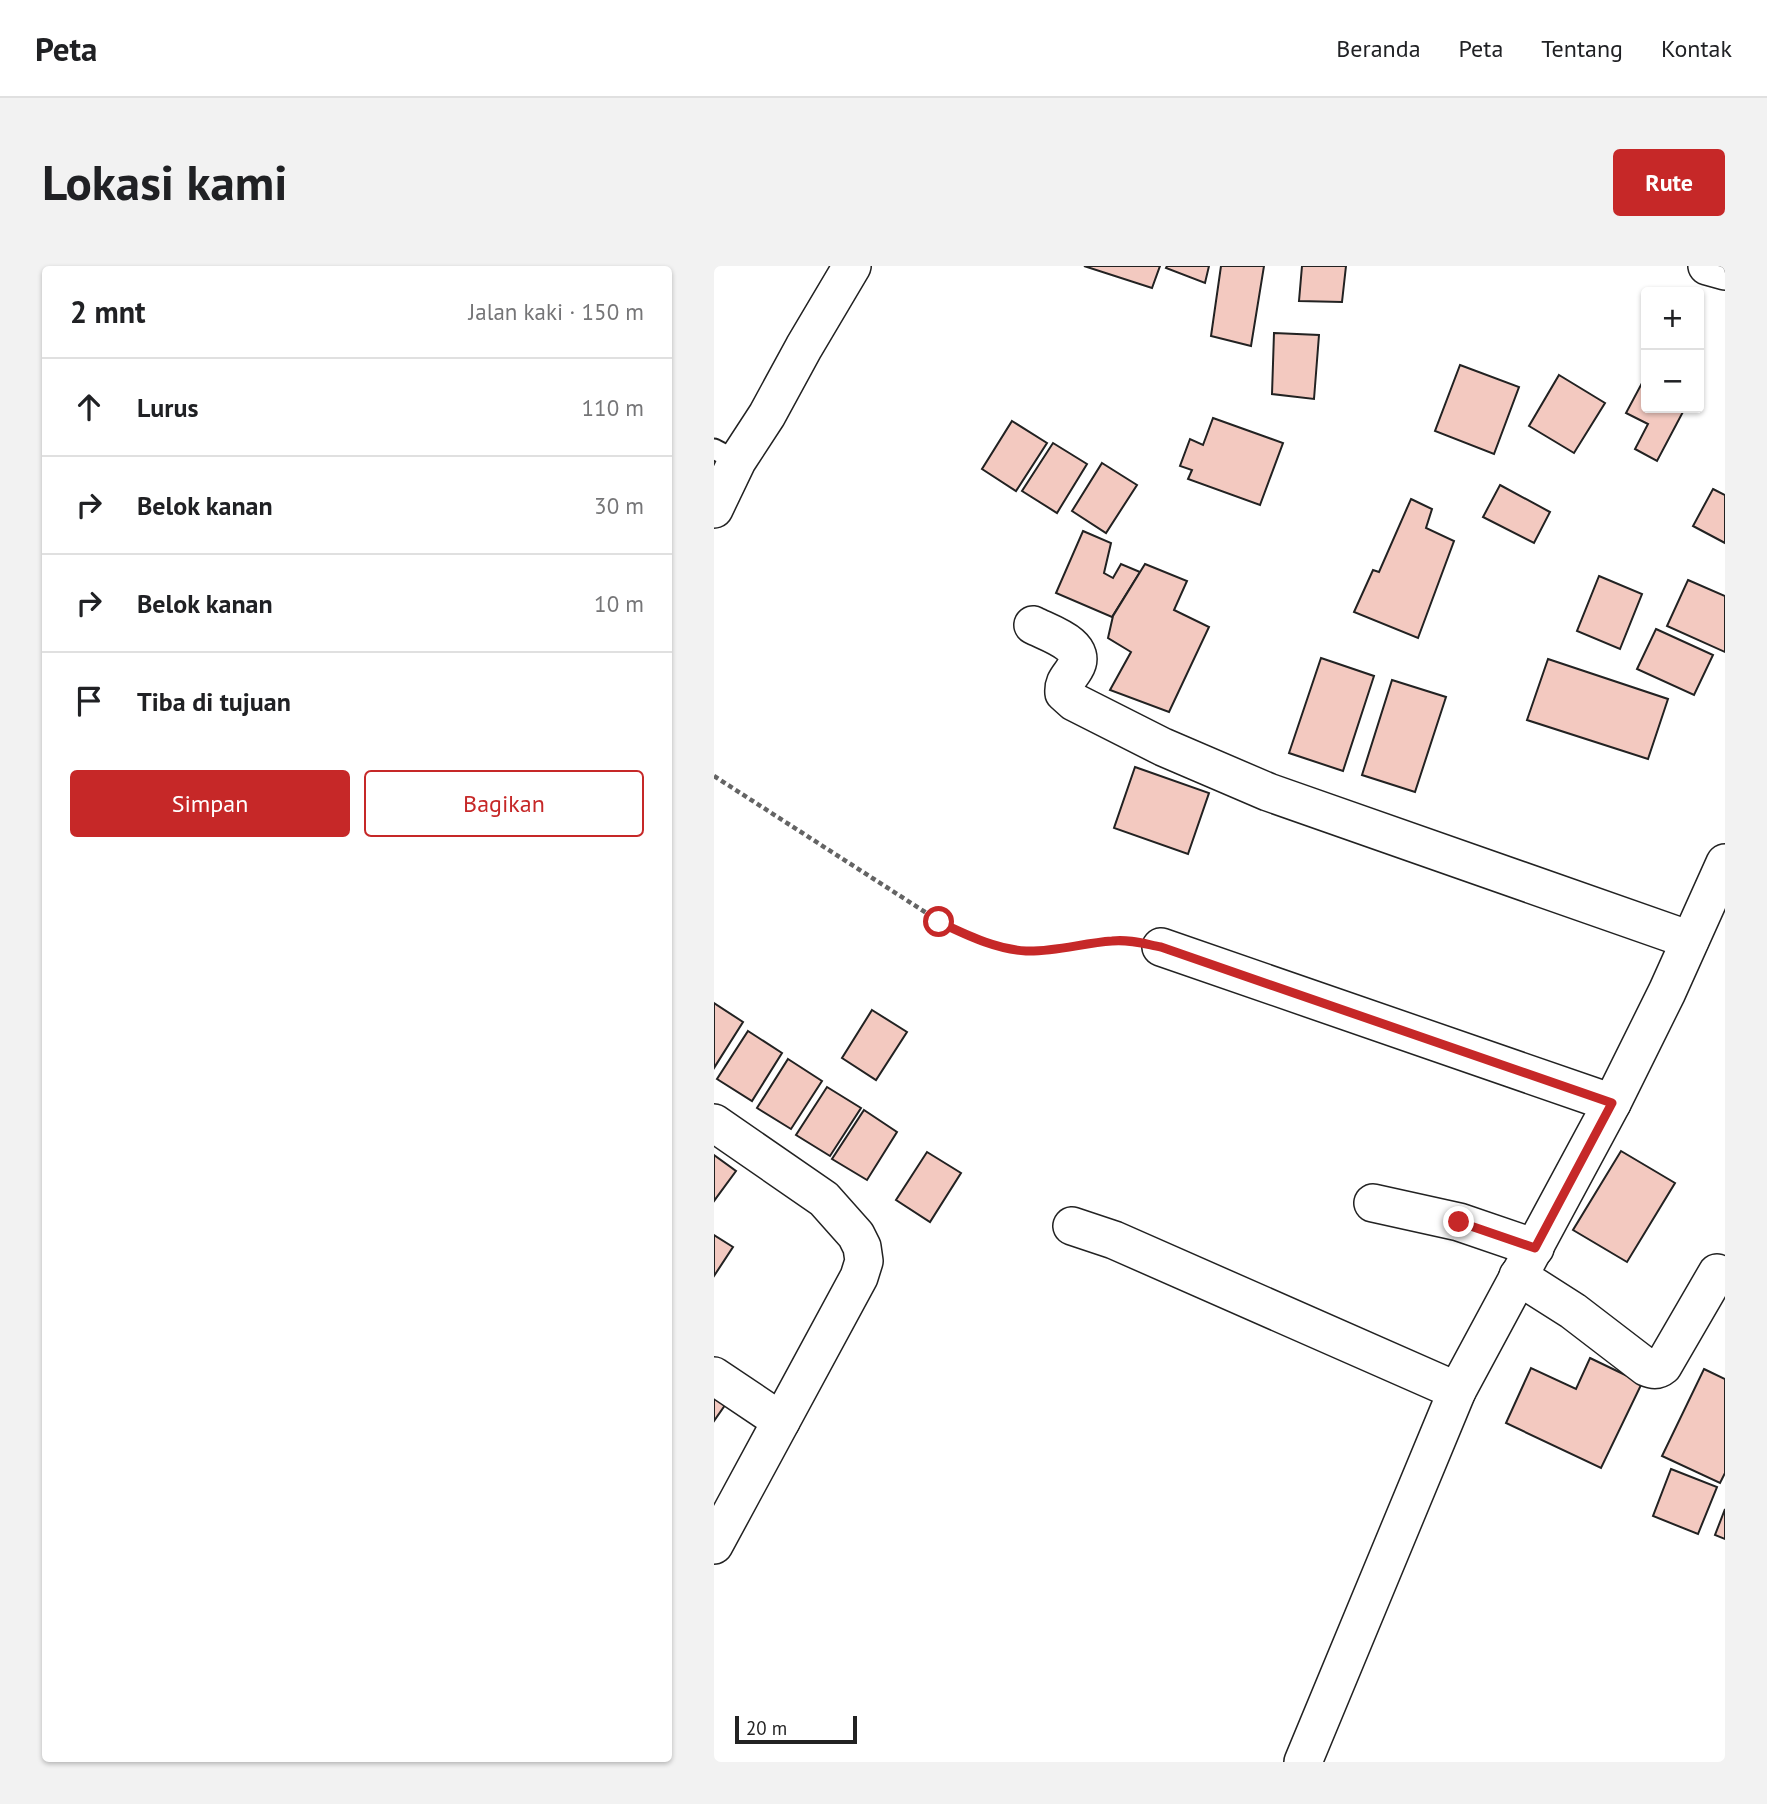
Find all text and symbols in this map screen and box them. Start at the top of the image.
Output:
text: Peta [35,27,97,70]
text: Beranda [1336,33,1421,64]
text: Peta [1459,33,1503,64]
text: Tentang [1541,33,1623,64]
text: Kontak [1661,33,1732,64]
button: Rute [1613,149,1725,216]
text: Lokasi kami [42,150,287,214]
map controls [1641,287,1704,413]
button: + [1641,287,1704,350]
text: 2 mnt [70,292,146,331]
text: Jalan kaki · 150 m [469,297,644,326]
button: − [1641,350,1704,413]
icon: ahead [70,388,108,426]
text: Lurus [137,391,198,424]
text: 110 m [582,393,644,422]
icon: right [70,486,108,524]
text: Belok kanan [137,489,273,522]
text: 30 m [594,491,644,520]
icon: right [70,584,108,622]
text: Belok kanan [137,587,273,620]
text: 10 m [594,589,644,618]
icon: arrive [70,682,108,720]
text: Tiba di tujuan [137,685,291,718]
button: Simpan [70,770,350,837]
button: Bagikan [364,770,644,837]
route start [923,906,954,937]
route end [1443,1206,1474,1237]
scale bar [735,1713,858,1745]
text: 20 m [746,1716,787,1740]

